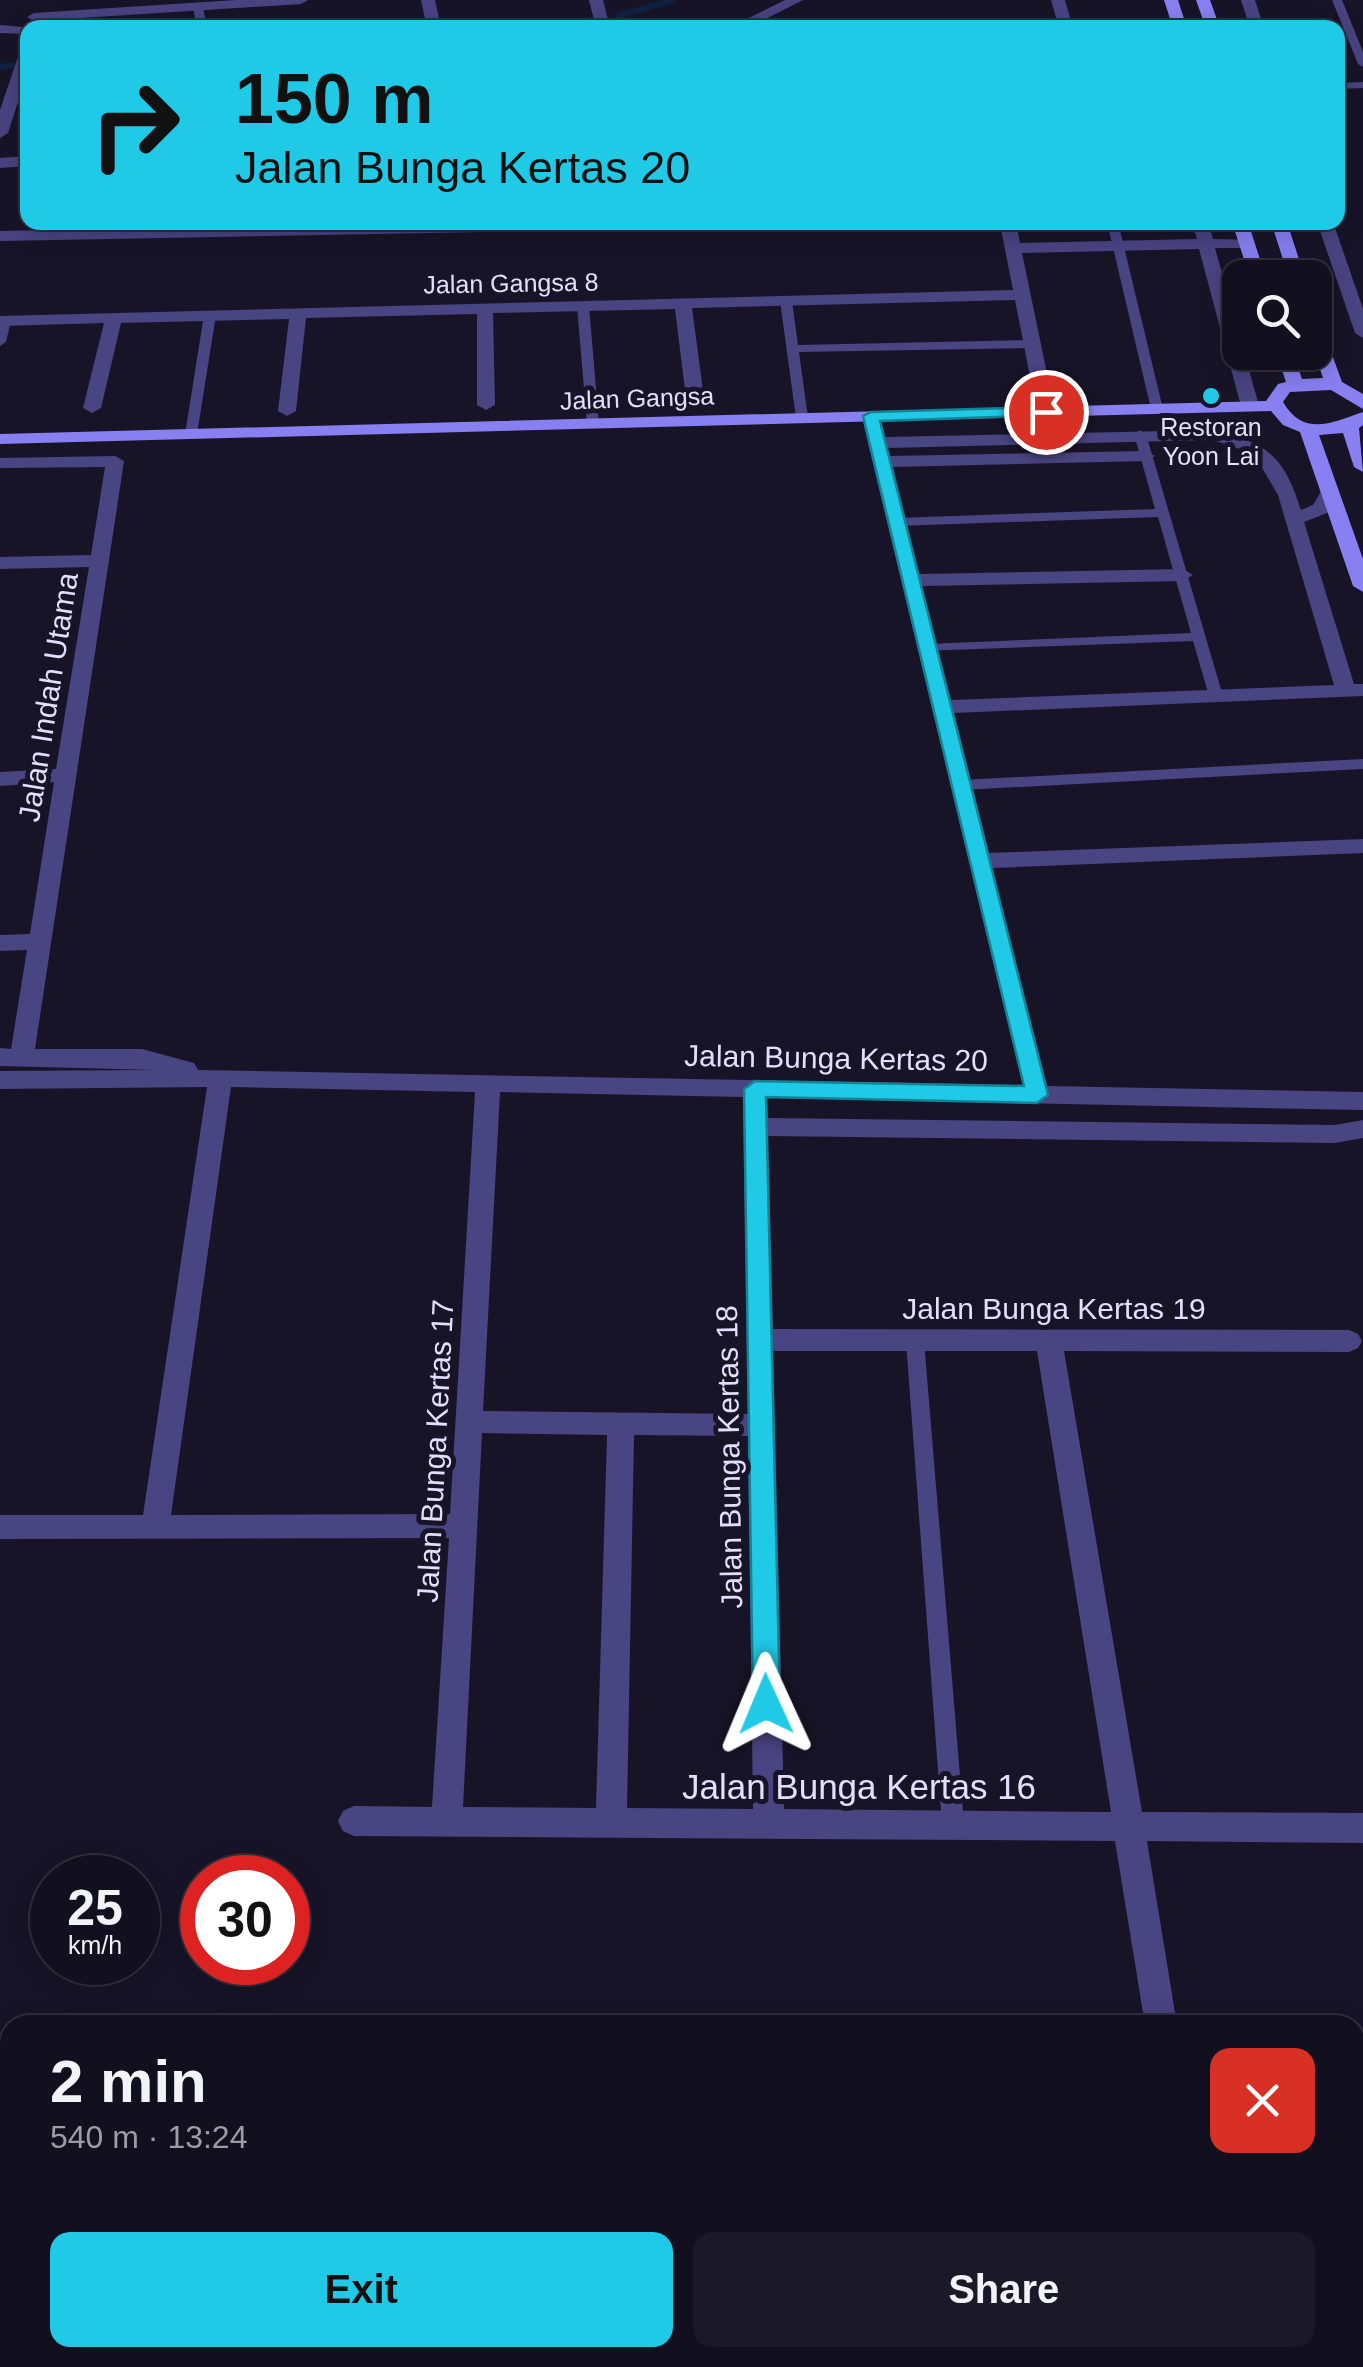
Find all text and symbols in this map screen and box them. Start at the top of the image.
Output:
icon: right [70,60,200,190]
text: 150 m [235,60,433,138]
text: Jalan Bunga Kertas 20 [235,142,690,193]
map controls [1222,260,1332,370]
button: search [1222,260,1332,370]
street label: Jalan Gangsa 8 [423,267,599,299]
pin [1004,370,1089,455]
street label: Jalan Gangsa [559,381,715,415]
icon: arrive [1019,385,1074,440]
marker: Restoran Yoon Lai [1200,385,1222,407]
place label: Restoran Yoon Lai [1160,413,1262,470]
street label: Jalan Indah Utama [12,570,84,824]
street label: Jalan Bunga Kertas 20 [684,1039,988,1077]
street label: Jalan Bunga Kertas 19 [902,1292,1206,1325]
street label: Jalan Bunga Kertas 17 [411,1299,459,1603]
street label: Jalan Bunga Kertas 18 [710,1305,748,1609]
position arrow [714,1652,818,1756]
street label: Jalan Bunga Kertas 16 [682,1767,1036,1806]
speed limit sign: 30 [180,1855,310,1985]
text: 25 [67,1880,123,1936]
text: km/h [68,1931,122,1959]
text: 2 min [50,2048,207,2115]
button: close [1210,2048,1315,2153]
text: 540 m · 13:24 [50,2119,247,2155]
button: Exit [50,2232,673,2347]
button: Share [693,2232,1315,2347]

